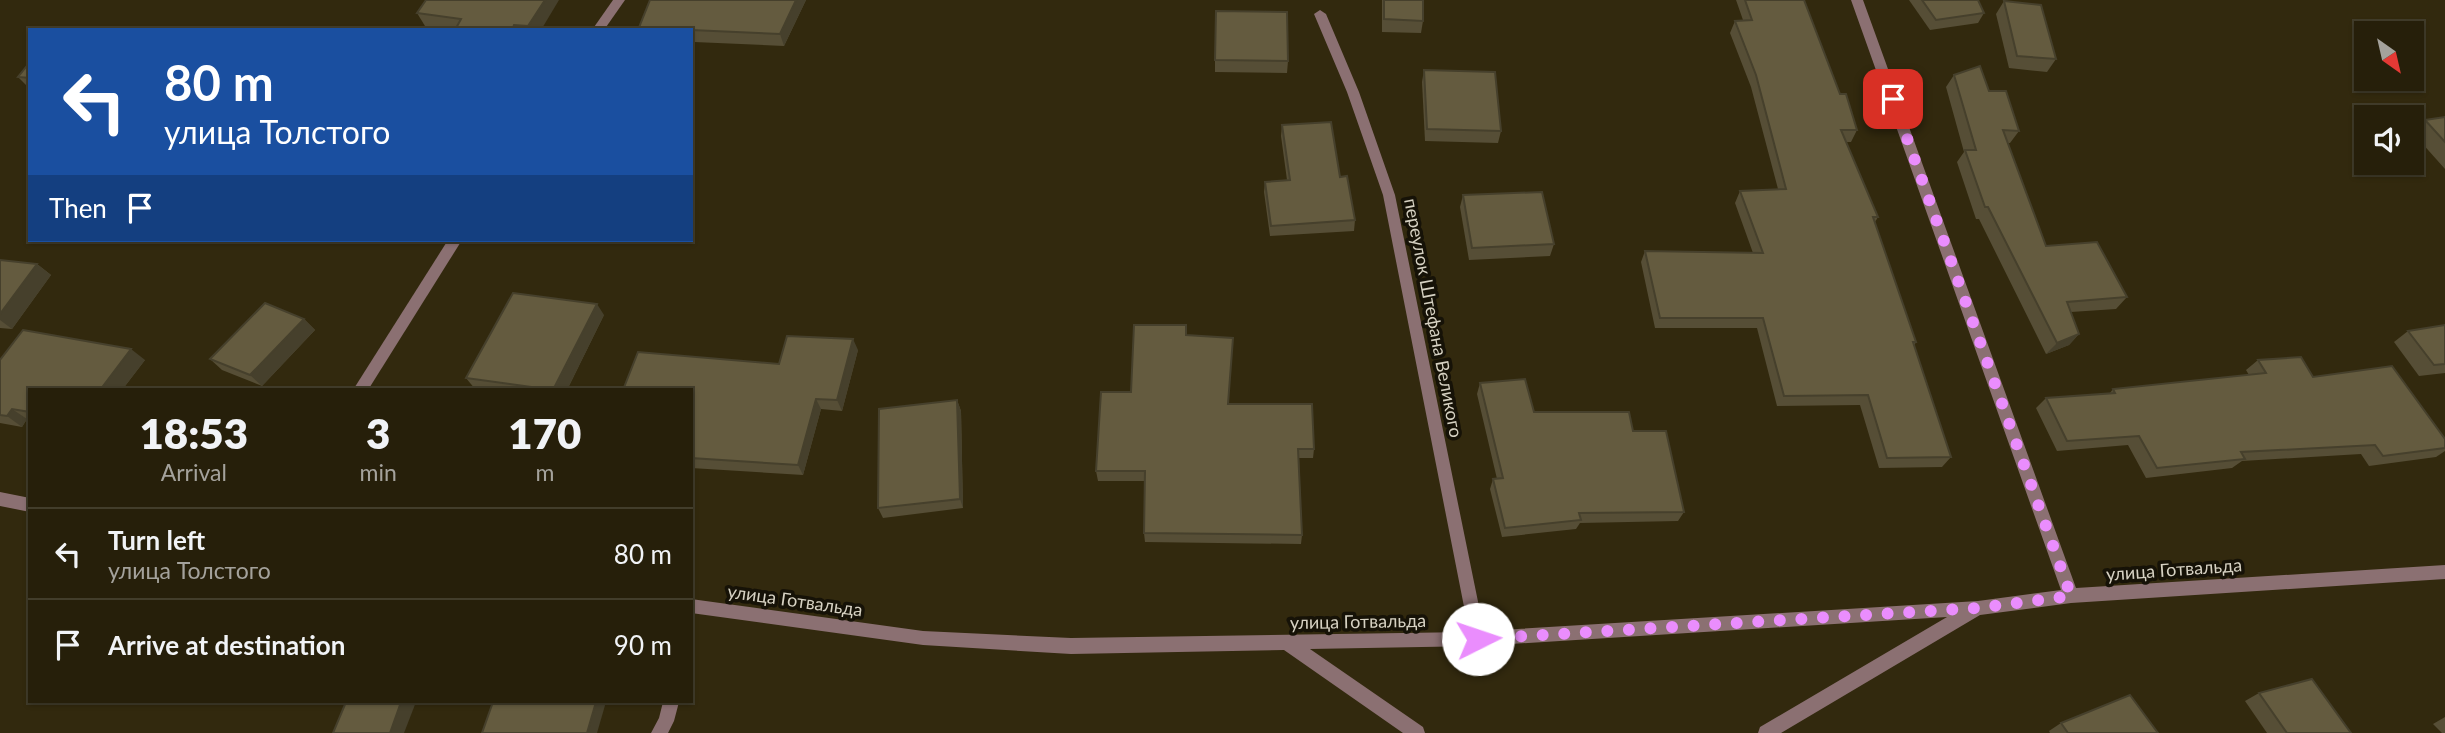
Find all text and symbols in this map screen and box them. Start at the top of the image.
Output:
north arrow [2354,21,2424,91]
map controls [2354,21,2424,175]
text: 80 m [164,53,274,111]
icon: left [49,56,140,147]
pin [1863,69,1923,129]
icon: arrive [1874,80,1912,118]
button: sound [2354,105,2424,175]
text: улица Толстого [164,112,391,151]
icon: arrive [121,189,159,227]
text: Then [49,192,107,224]
street label: переулок Штефана Великого [1400,196,1468,439]
text: 18:53 [140,408,248,458]
text: 3 [366,408,390,458]
text: 170 [508,408,581,458]
text: Arrival [161,458,227,486]
text: min [360,458,397,486]
text: m [535,458,554,486]
text: Turn left [108,524,205,556]
icon: left [49,535,87,573]
text: 80 m [614,538,672,570]
street label: улица Готвальда [2105,553,2243,585]
text: улица Толстого [108,556,271,584]
street label: улица Готвальда [726,580,864,620]
position arrow [1441,602,1515,676]
street label: улица Готвальда [1290,609,1426,633]
icon: arrive [49,626,87,664]
text: Arrive at destination [108,629,345,661]
text: 90 m [614,629,672,661]

